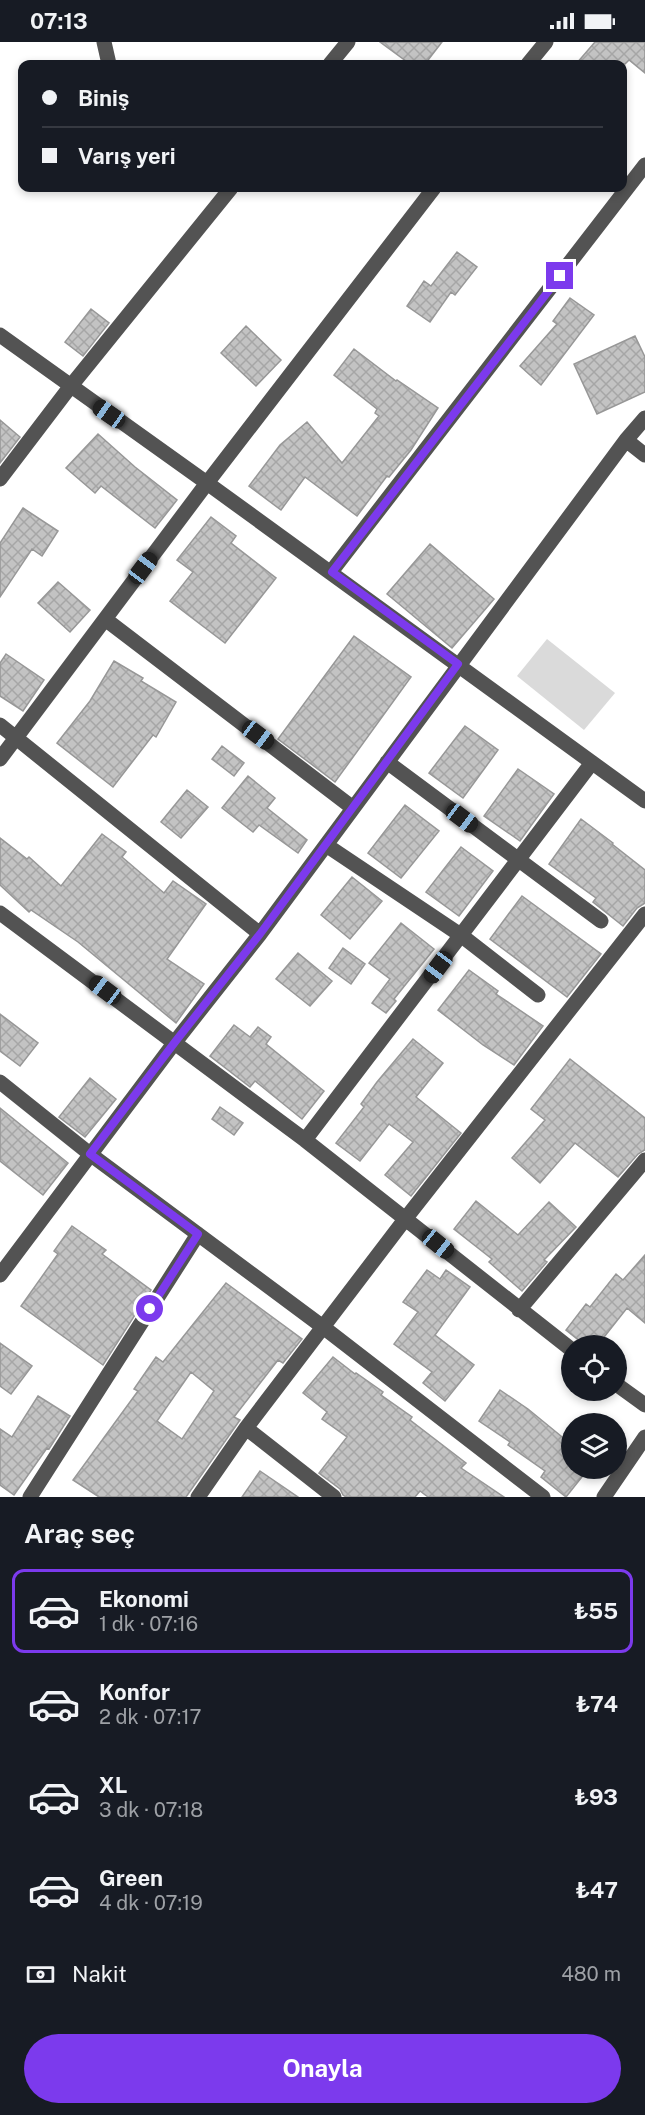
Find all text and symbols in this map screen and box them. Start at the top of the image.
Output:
text: 07:13 [30,8,88,34]
text: Biniş [78,85,129,111]
text: Varış yeri [78,143,176,169]
route end [546,262,573,289]
car [89,396,129,432]
car [125,548,161,588]
car [238,717,278,753]
car [442,800,482,836]
car [420,947,456,987]
car [85,972,125,1008]
car [418,1226,458,1262]
route start [136,1295,163,1322]
map controls [561,1335,627,1479]
button: locate [561,1335,627,1401]
button: layers [561,1413,627,1479]
text: Araç seç [24,1517,135,1549]
icon: car [27,1584,81,1638]
text: Ekonomi [99,1586,189,1612]
text: ₺55 [574,1598,618,1624]
text: 1 dk · 07:16 [99,1612,198,1636]
icon: car [27,1677,81,1731]
text: Konfor [99,1679,170,1705]
text: ₺74 [576,1691,618,1717]
text: 2 dk · 07:17 [99,1705,202,1729]
icon: car [27,1770,81,1824]
text: XL [99,1772,127,1798]
text: ₺93 [575,1784,618,1810]
text: 3 dk · 07:18 [99,1798,203,1822]
icon: car [27,1863,81,1917]
text: Green [99,1865,163,1891]
text: ₺47 [575,1877,618,1903]
text: 4 dk · 07:19 [99,1891,203,1915]
icon: cash [24,1958,57,1991]
text: Nakit [72,1961,127,1987]
text: 480 m [561,1962,621,1986]
button: Onayla [24,2034,621,2103]

